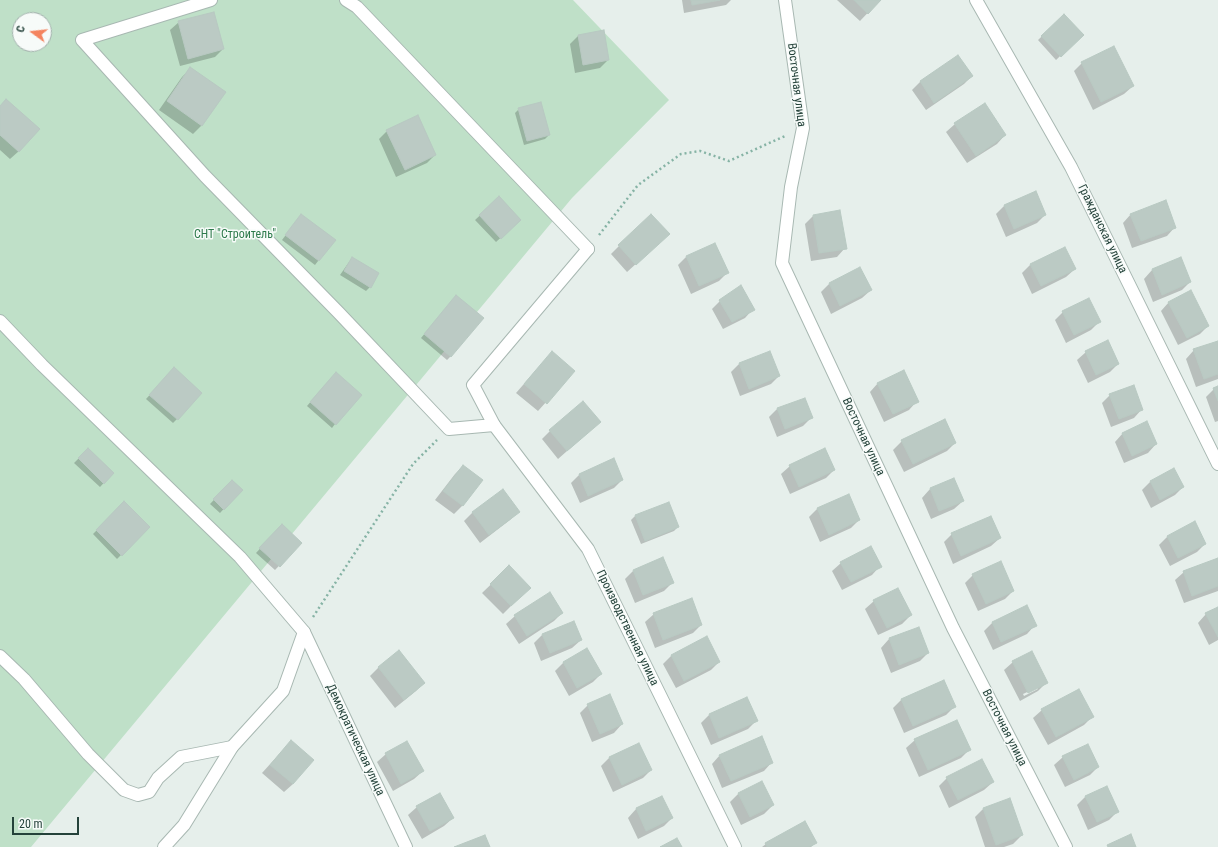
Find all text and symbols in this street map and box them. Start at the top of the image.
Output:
north arrow [12,12,52,52]
text: С [14,24,28,34]
street label: Восточная улица [784,42,808,128]
street label: Гражданская улица [1074,182,1130,276]
park label: СНТ "Строитель" [194,228,276,242]
street label: Восточная улица [839,396,887,478]
street label: Производственная улица [593,568,661,688]
street label: Демократическая улица [323,682,387,798]
street label: Восточная улица [978,687,1030,769]
scale bar [14,809,81,835]
text: 20 m [19,817,43,831]

